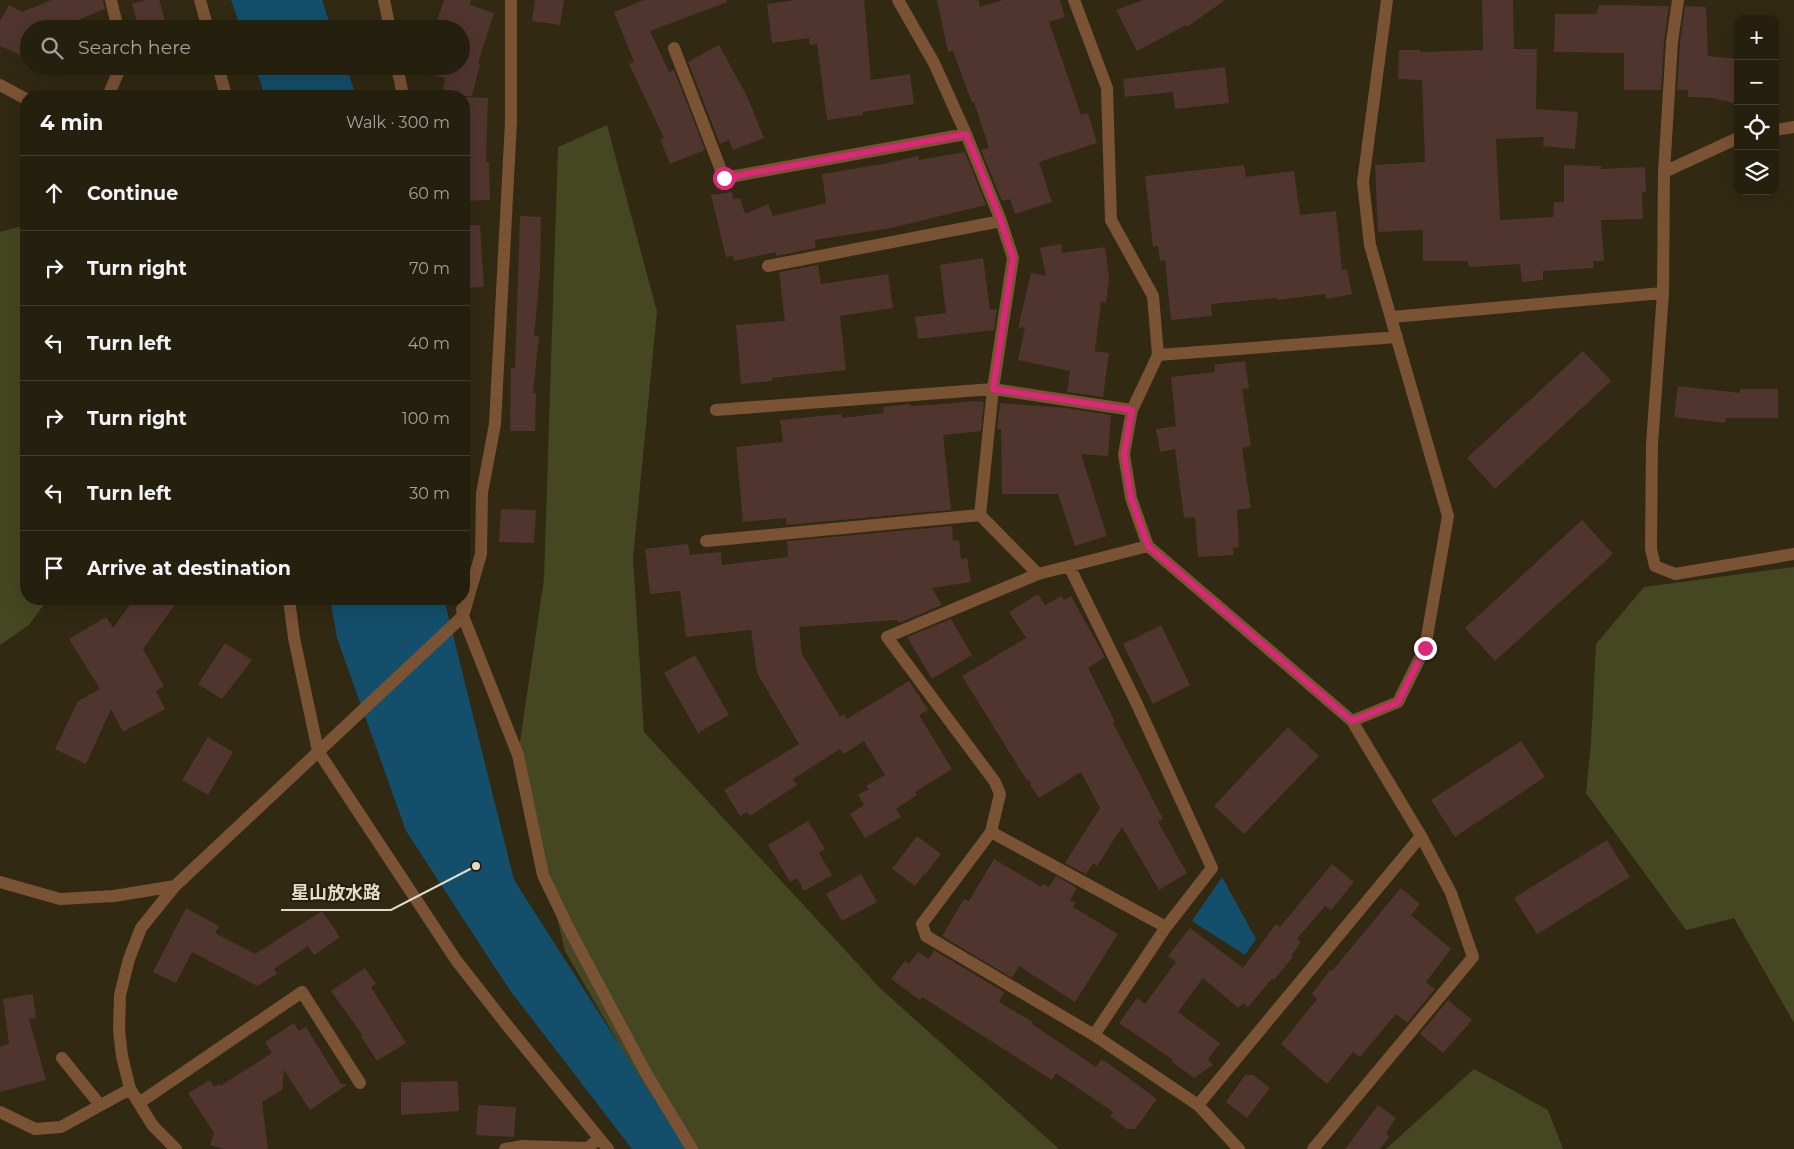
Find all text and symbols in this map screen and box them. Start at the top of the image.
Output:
map controls [1734,15,1779,195]
button: + [1734,15,1779,60]
search box [20,20,470,75]
icon: search [38,34,66,62]
text: Search here [78,36,191,59]
button: − [1734,60,1779,105]
button: locate [1734,105,1779,150]
text: 4 min [40,110,103,135]
text: Walk · 300 m [346,113,450,132]
button: layers [1734,150,1779,195]
route start [713,167,736,190]
icon: ahead [40,179,68,207]
text: Continue [87,182,178,205]
text: 60 m [408,184,450,203]
icon: right [40,254,68,282]
text: Turn right [87,257,187,280]
text: 70 m [409,259,450,278]
icon: left [40,329,68,357]
text: Turn left [87,332,172,355]
text: 40 m [408,334,450,353]
icon: right [40,404,68,432]
text: Turn right [87,407,187,430]
text: 100 m [402,409,450,428]
icon: left [40,479,68,507]
text: Turn left [87,482,172,505]
text: 30 m [409,484,450,503]
icon: arrive [40,554,68,582]
text: Arrive at destination [87,557,291,580]
route end [1414,637,1437,660]
callout: 星山放水路 [281,877,391,910]
text: 星山放水路 [291,882,381,904]

